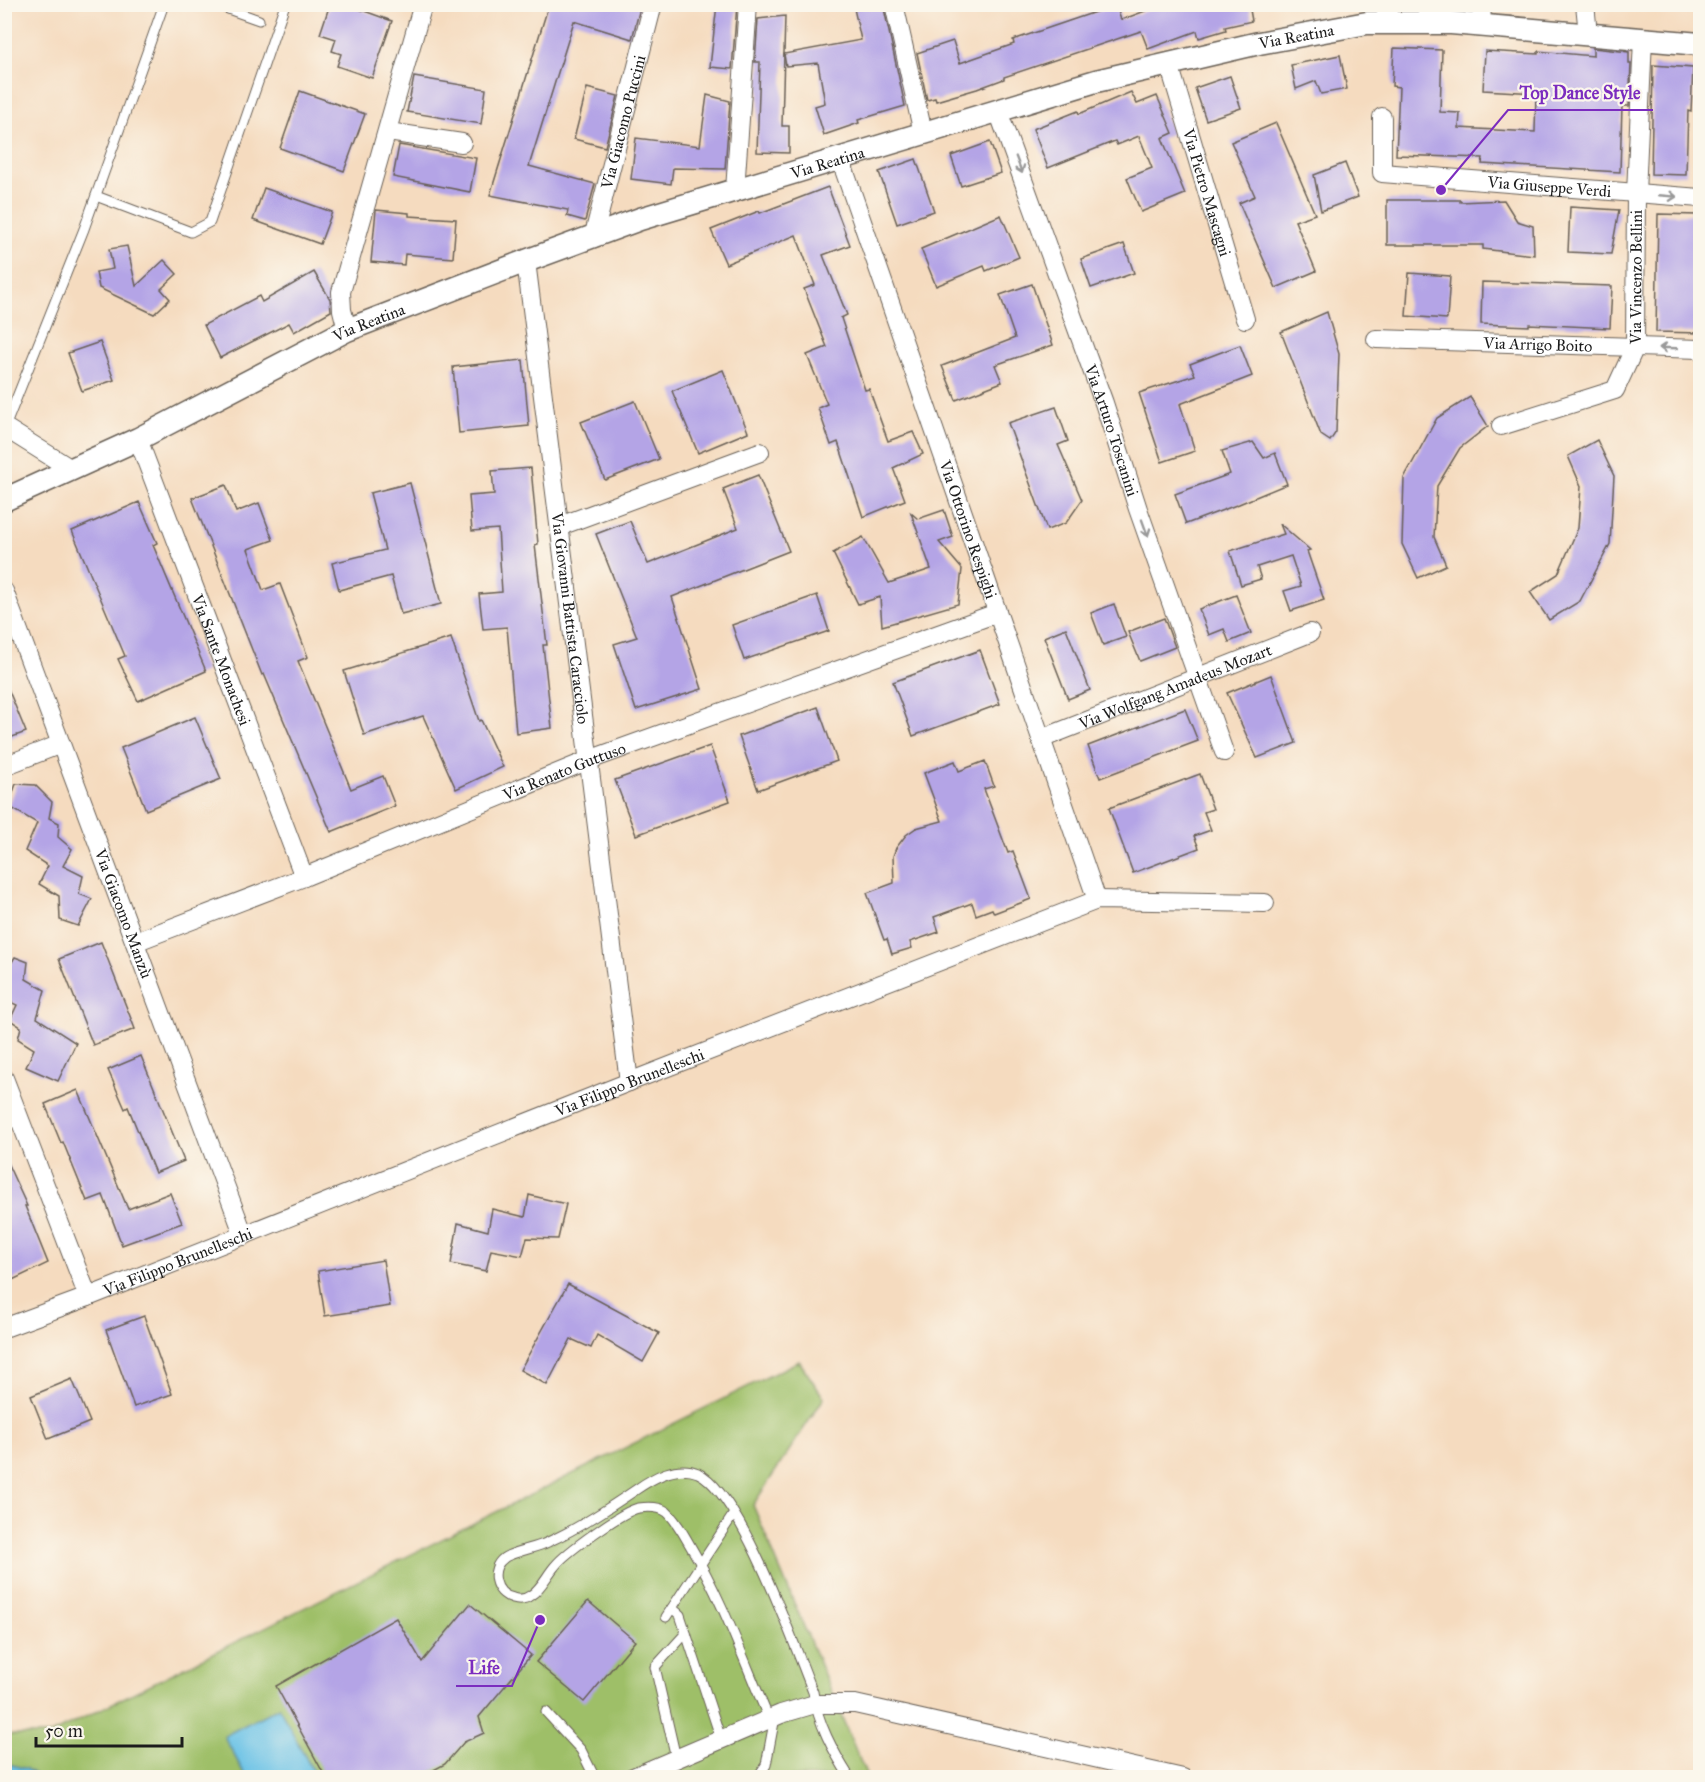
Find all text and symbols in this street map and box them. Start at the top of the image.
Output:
street label: Via Reatina [1256,20,1336,53]
street label: Via Giacomo Puccini [596,52,649,192]
callout: Top Dance Style [1508,74,1653,110]
text: Top Dance Style [1519,82,1641,105]
street label: Via Pietro Mascagni [1179,125,1235,259]
street label: Via Reatina [787,142,867,183]
one-way arrow [1014,155,1025,174]
street label: Via Giuseppe Verdi [1486,172,1613,201]
one-way arrow [1658,191,1678,202]
street label: Via Vincenzo Bellini [1626,209,1645,345]
street label: Via Reatina [329,299,408,346]
street label: Via Arrigo Boito [1482,333,1593,355]
one-way arrow [1658,342,1678,353]
street label: Via Arturo Toscanini [1081,361,1143,499]
street label: Via Ottorino Respighi [936,457,1002,602]
street label: Via Giovanni Battista Caracciolo [548,510,594,725]
one-way arrow [1140,518,1151,537]
street label: Via Sante Monachesi [188,591,255,728]
street label: Via Wolfgang Amadeus Mozart [1075,640,1275,733]
street label: Via Renato Guttuso [499,738,628,804]
street label: Via Giacomo Manzù [91,845,157,981]
street label: Via Filippo Brunelleschi [551,1044,707,1120]
street label: Via Filippo Brunelleschi [99,1223,255,1300]
callout: Life [456,1650,512,1686]
text: Life [468,1657,500,1679]
scale bar [36,1710,182,1748]
text: 50 m [45,1720,83,1742]

